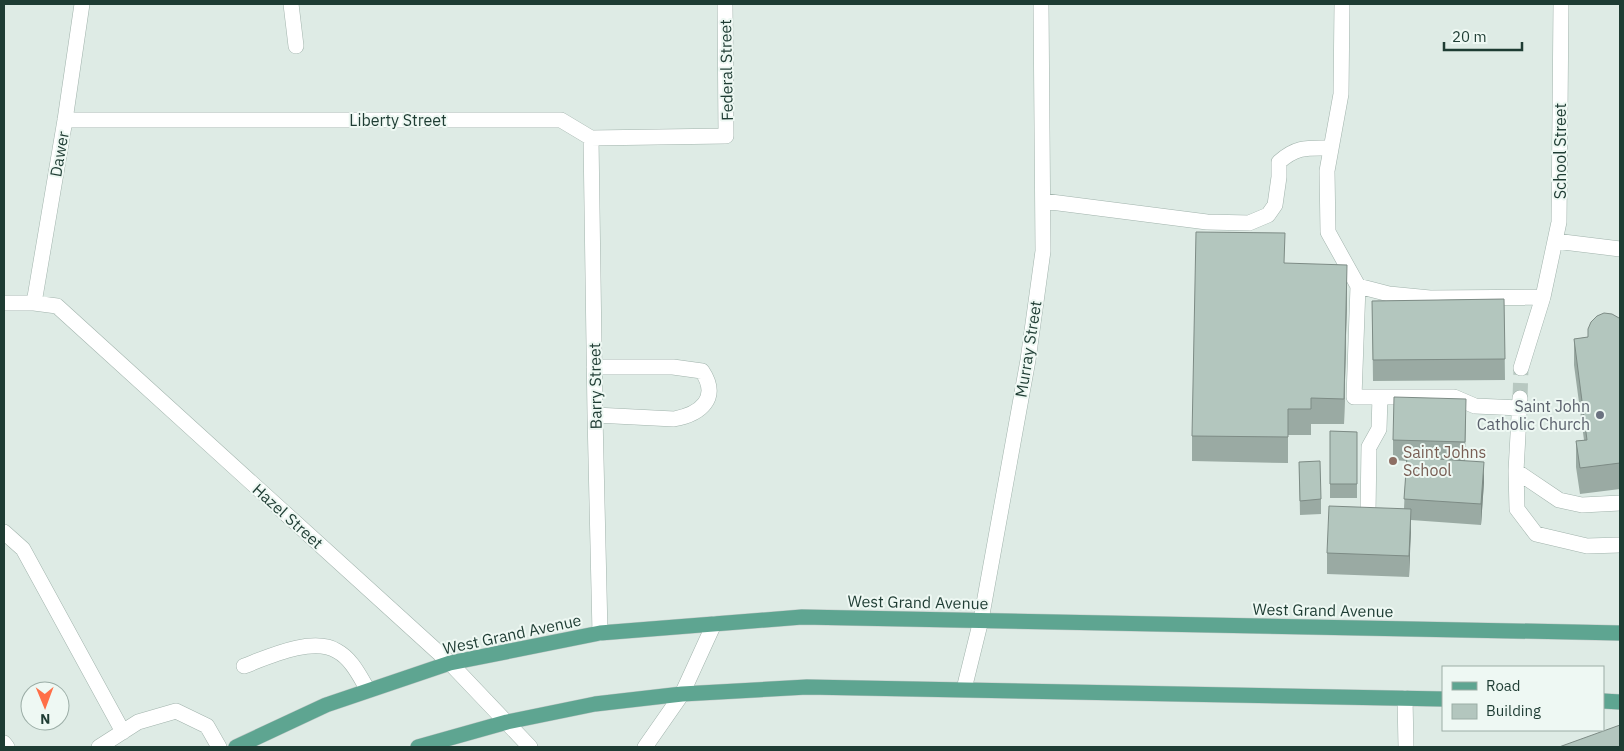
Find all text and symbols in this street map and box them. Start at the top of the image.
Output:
street label: Federal Street [715,19,737,121]
scale bar [1444,20,1522,52]
text: 20 m [1452,27,1487,46]
street label: School Street [1550,103,1570,199]
street label: Liberty Street [349,110,447,130]
street label: Dawer [45,129,73,178]
street label: Murray Street [1010,299,1046,399]
street label: Barry Street [584,343,606,429]
place label: Saint John Catholic Church [1477,396,1590,434]
marker: Saint John Catholic Church [1594,409,1606,421]
place label: Saint Johns School [1403,442,1486,480]
marker: Saint Johns School [1387,455,1399,467]
street label: Hazel Street [249,479,327,553]
street label: West Grand Avenue [847,591,989,613]
street label: West Grand Avenue [1252,599,1394,621]
street label: West Grand Avenue [441,610,583,658]
legend [1442,666,1604,731]
text: Road [1486,676,1521,695]
north arrow [20,681,70,731]
text: Building [1486,701,1541,720]
text: N [40,710,50,728]

